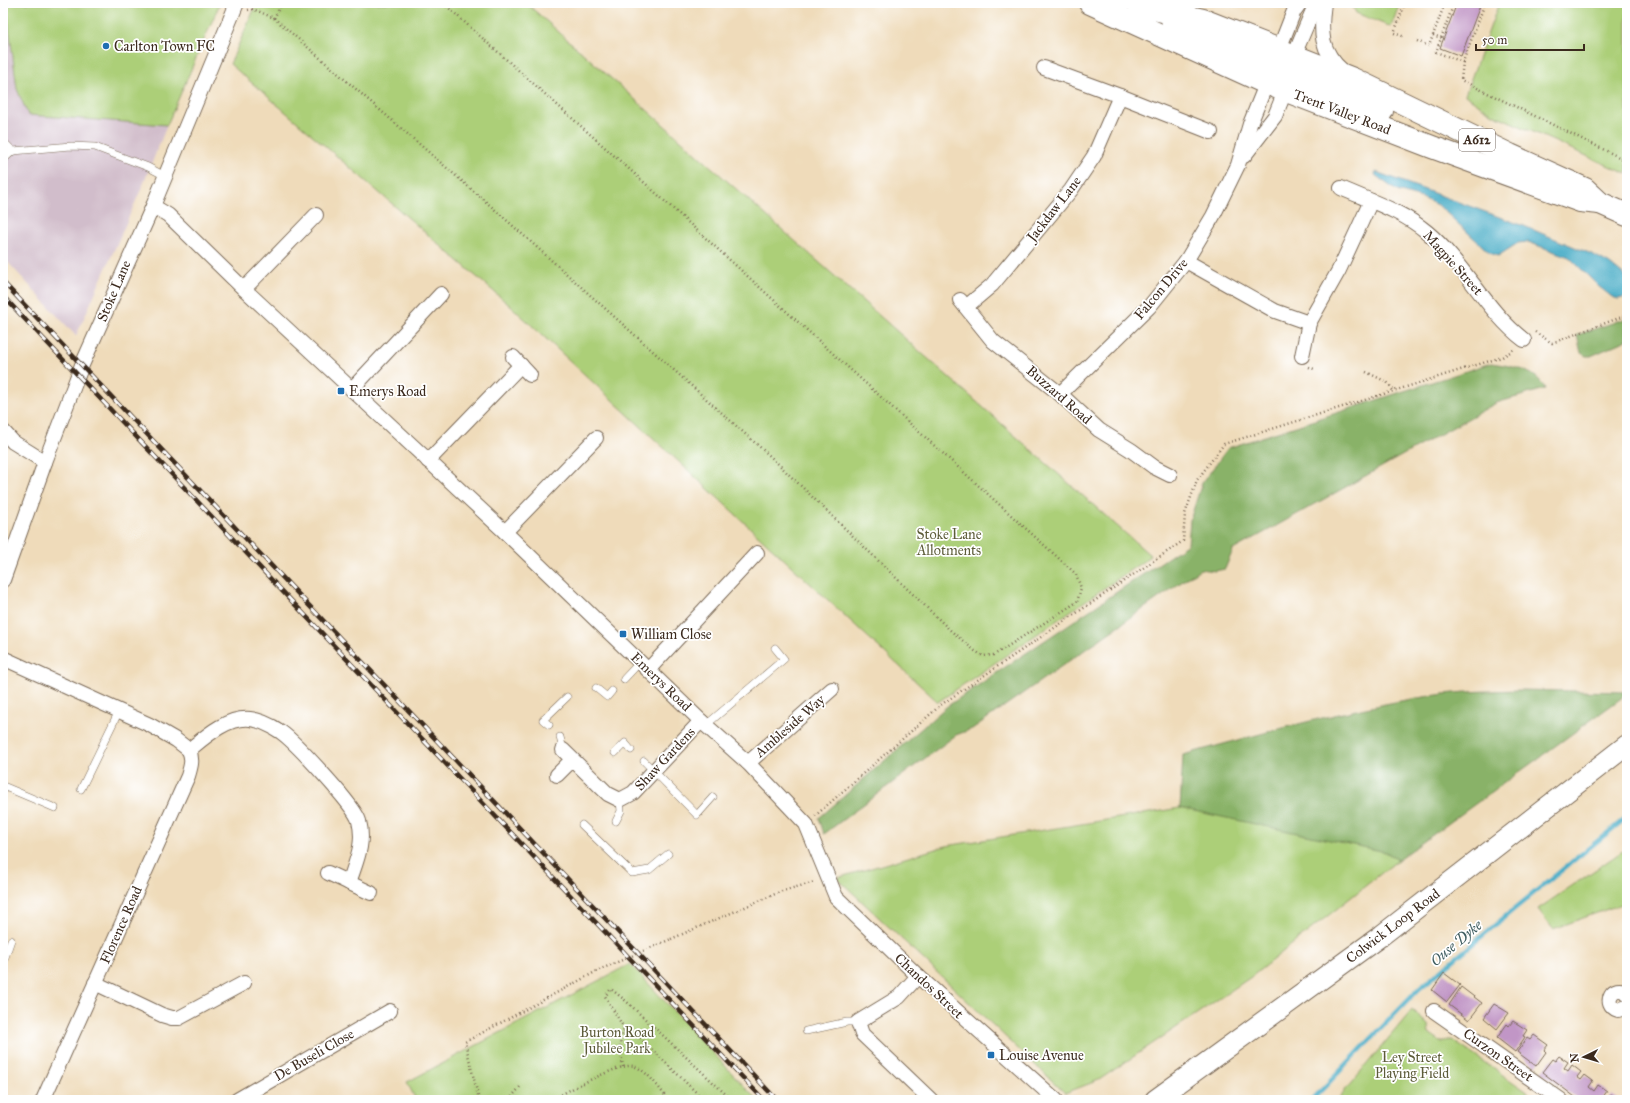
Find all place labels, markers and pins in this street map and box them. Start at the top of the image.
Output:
place label: Carlton Town FC [114,38,215,55]
marker: Carlton Town FC [101,41,111,51]
place label: Emerys Road [349,383,426,400]
marker: Emerys Road [336,386,346,396]
place label: William Close [631,626,712,643]
marker: William Close [618,629,628,639]
place label: Louise Avenue [999,1047,1084,1064]
marker: Louise Avenue [986,1050,996,1060]

